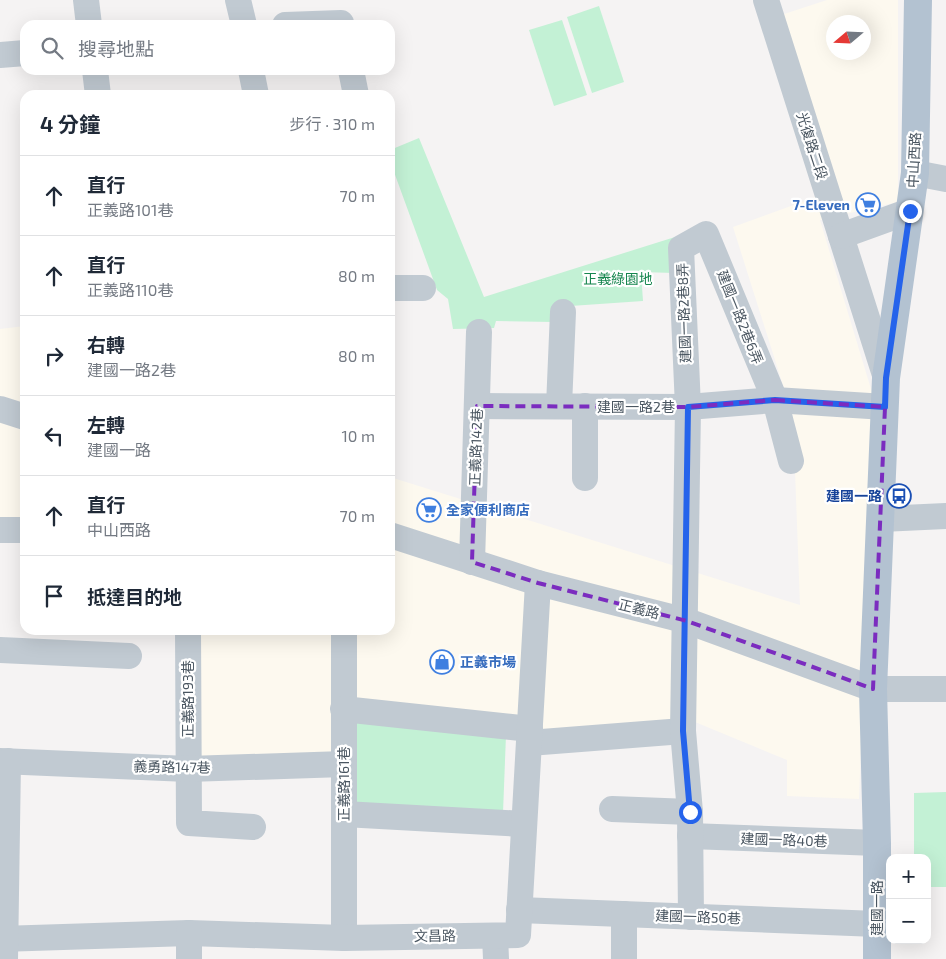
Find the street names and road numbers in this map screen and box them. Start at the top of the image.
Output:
street label: 光復路二段 [794,110,831,182]
street label: 中山西路 [904,132,923,188]
street label: 建國一路2巷8弄 [673,263,694,363]
street label: 建國一路2巷6弄 [714,267,767,366]
street label: 建國一路2巷 [597,398,675,415]
street label: 正義路142巷 [466,408,485,486]
street label: 正義路 [617,595,662,622]
street label: 正義路193巷 [179,660,196,738]
street label: 正義路161巷 [335,746,352,822]
street label: 義勇路147巷 [133,757,211,776]
street label: 建國一路40巷 [740,829,828,850]
street label: 建國一路 [868,880,885,936]
street label: 建國一路50巷 [655,907,741,926]
street label: 文昌路 [414,927,456,944]

